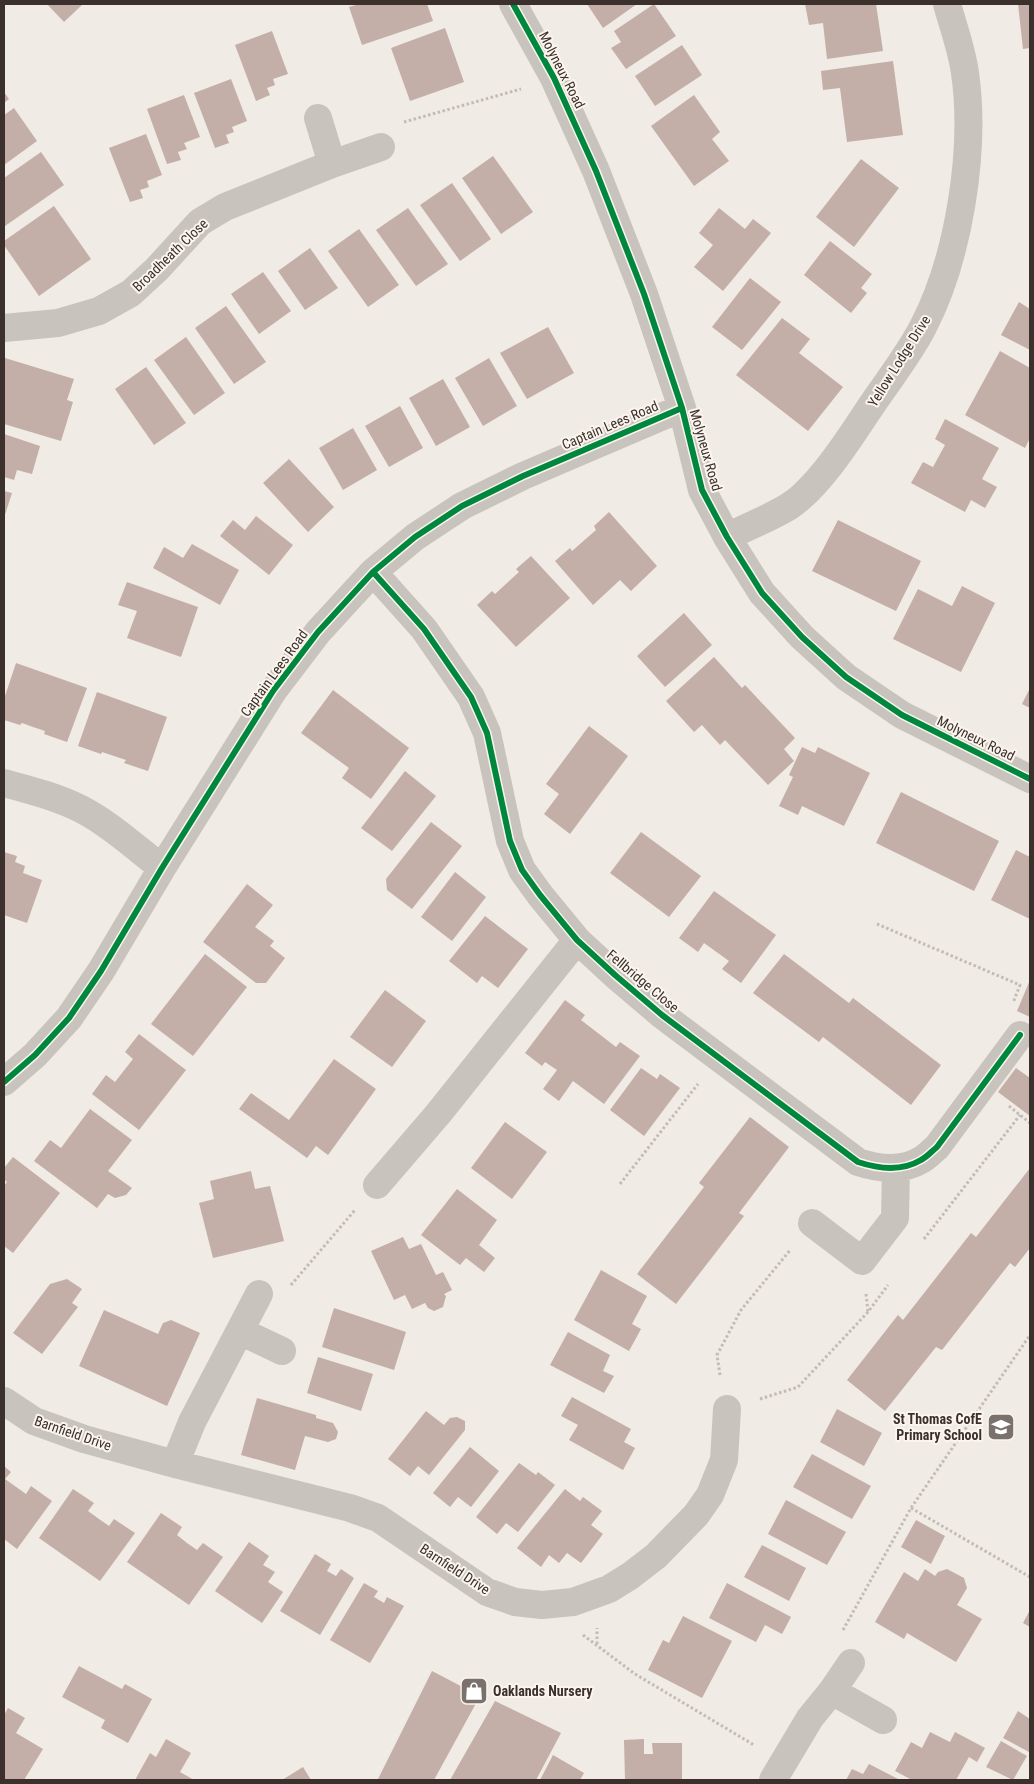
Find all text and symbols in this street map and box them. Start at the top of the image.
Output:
street label: Molyneux Road [536,29,588,111]
street label: Broadheath Close [129,215,211,295]
street label: Yellow Lodge Drive [865,312,934,410]
street label: Captain Lees Road [559,397,661,453]
street label: Molyneux Road [687,407,725,493]
street label: Captain Lees Road [237,627,311,719]
street label: Molyneux Road [935,712,1017,764]
street label: Fellbridge Close [604,946,682,1016]
place label: St Thomas CofE Primary School [893,1411,982,1443]
street label: Barnfield Drive [33,1412,114,1454]
school or university icon: St Thomas CofE Primary School [986,1412,1016,1442]
street label: Barnfield Drive [417,1540,493,1598]
shop icon: Oaklands Nursery [459,1676,489,1706]
place label: Oaklands Nursery [493,1683,593,1699]

